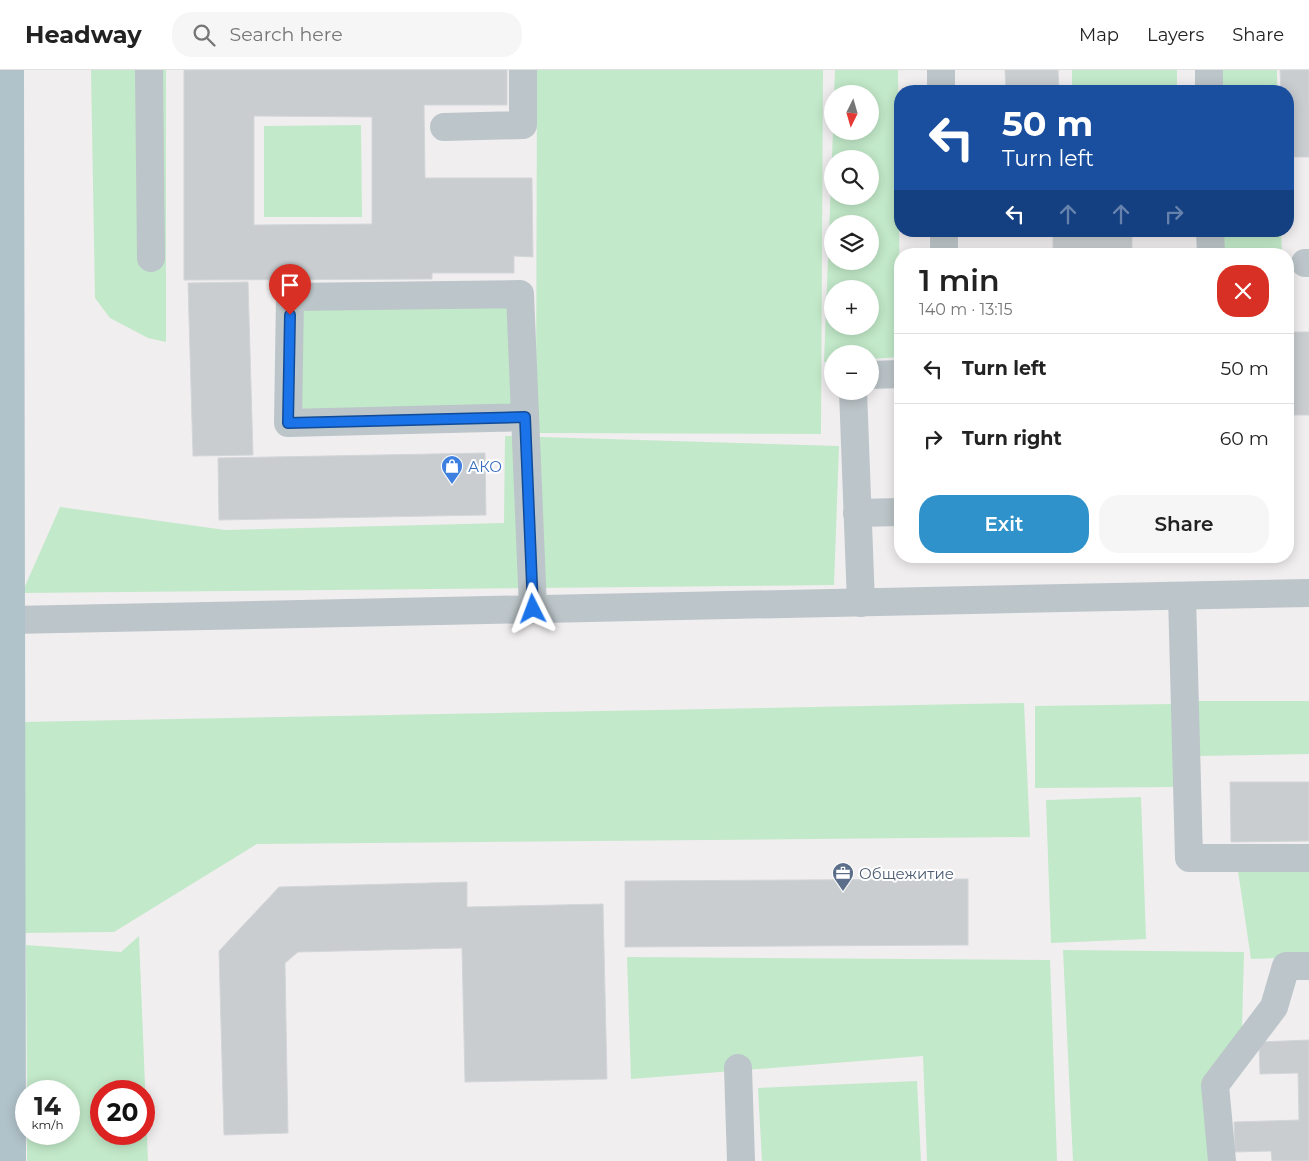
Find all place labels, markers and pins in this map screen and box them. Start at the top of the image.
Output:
pin [269,264,311,315]
shop icon: АКО [440,454,464,485]
place label: АКО [468,457,502,476]
office icon: Общежитие [831,861,855,892]
place label: Общежитие [859,864,954,883]

